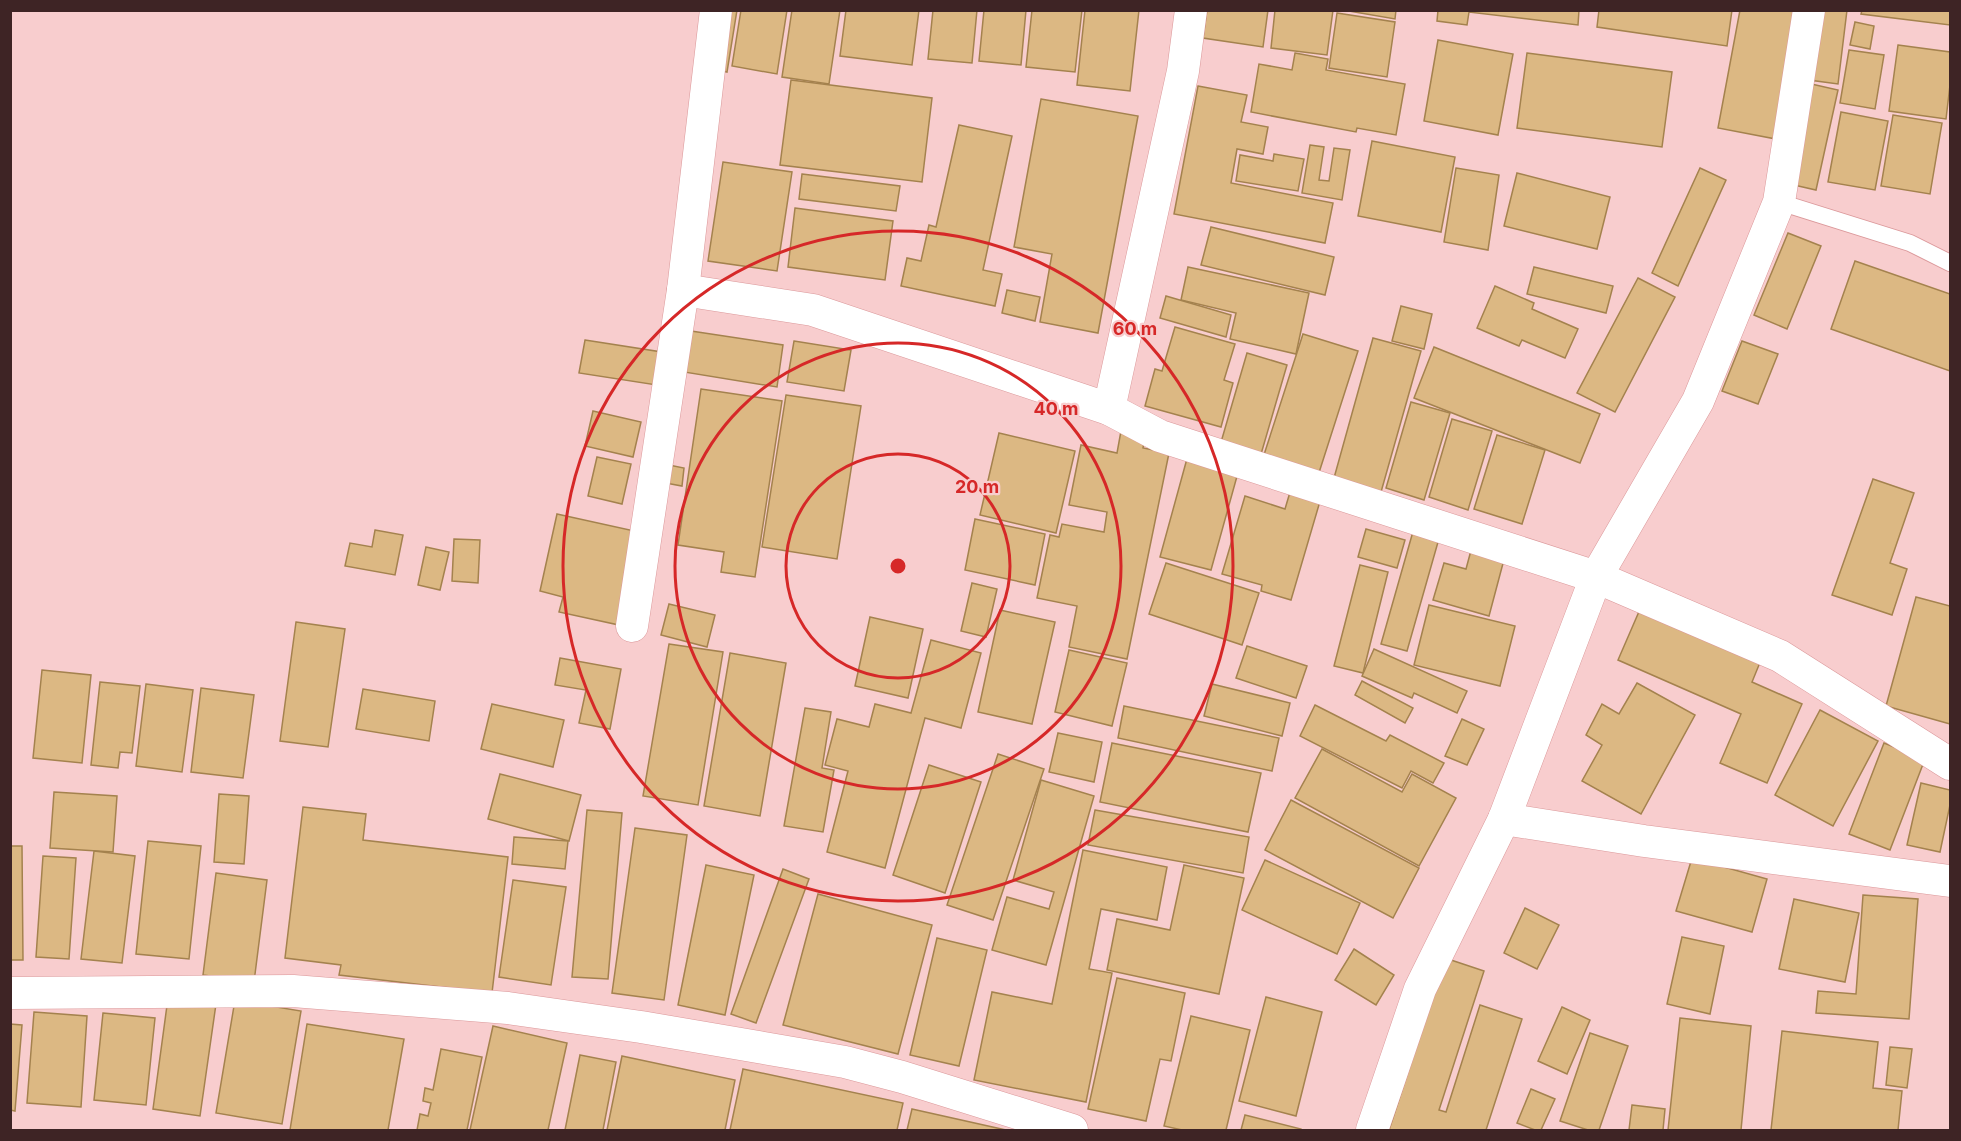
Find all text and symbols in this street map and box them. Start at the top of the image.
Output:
text: 60 m [1113,318,1157,339]
text: 40 m [1034,398,1079,419]
text: 20 m [955,476,999,497]
centre of rings [888,556,908,576]

